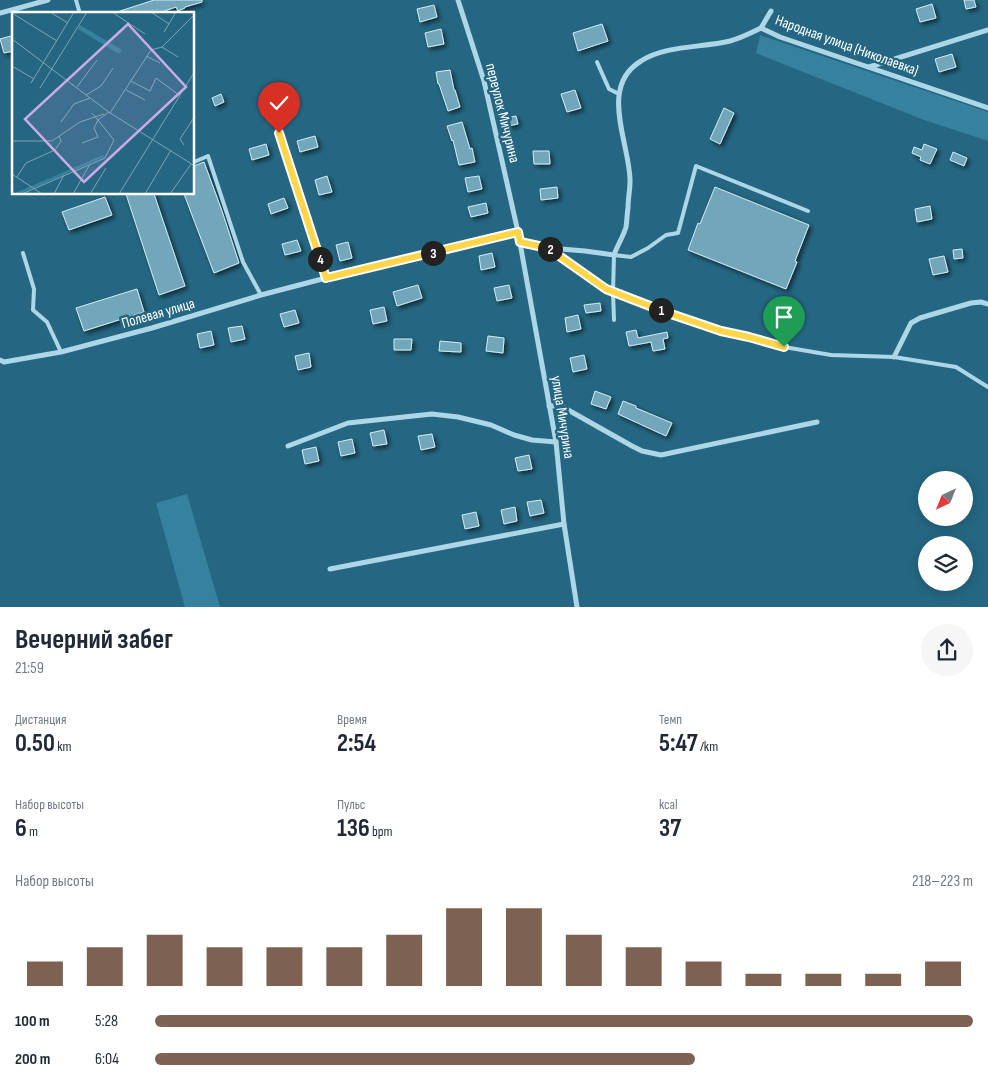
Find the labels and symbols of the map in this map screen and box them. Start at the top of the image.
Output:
street label: Народная улица (Николаевка) [773,11,921,80]
inset map [12,12,195,195]
street label: переулок Мичурина [481,61,524,165]
pin [258,82,300,133]
pin: 2 [538,236,562,262]
pin: 3 [420,240,446,266]
pin: 4 [308,246,332,272]
street label: Полевая улица [119,294,197,333]
pin [763,296,805,347]
pin: 1 [648,298,674,322]
street label: улица Мичурина [547,374,578,460]
north arrow [918,471,972,526]

